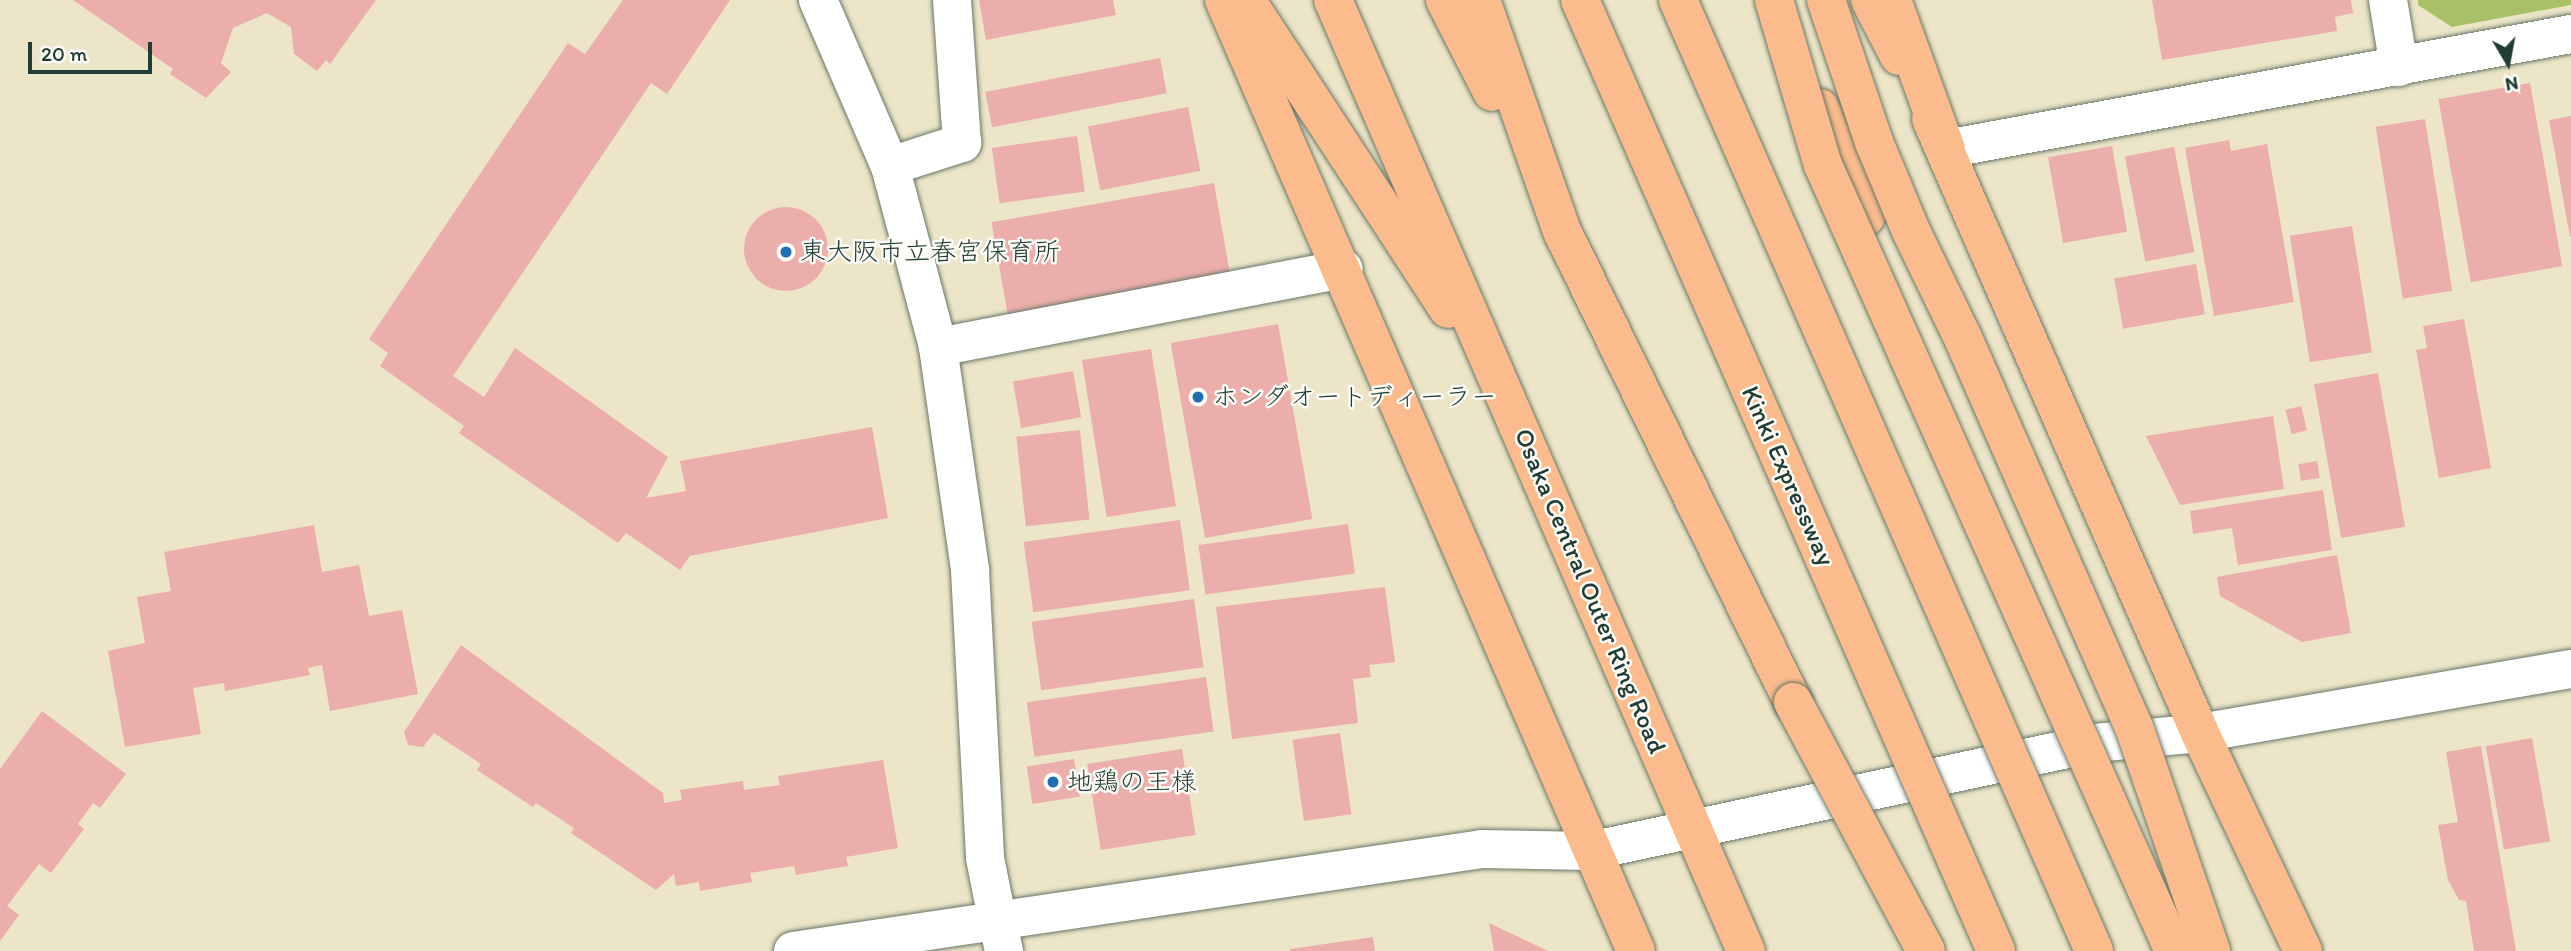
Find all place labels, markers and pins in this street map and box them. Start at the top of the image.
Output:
place label: 東大阪市立春宮保育所 [800,236,1060,268]
marker: 東大阪市立春宮保育所 [778,244,794,260]
place label: ホンダオートディーラー [1212,381,1498,413]
marker: ホンダオートディーラー [1190,389,1206,405]
place label: 地鶏の王様 [1067,766,1197,798]
marker: 地鶏の王様 [1045,774,1061,790]

